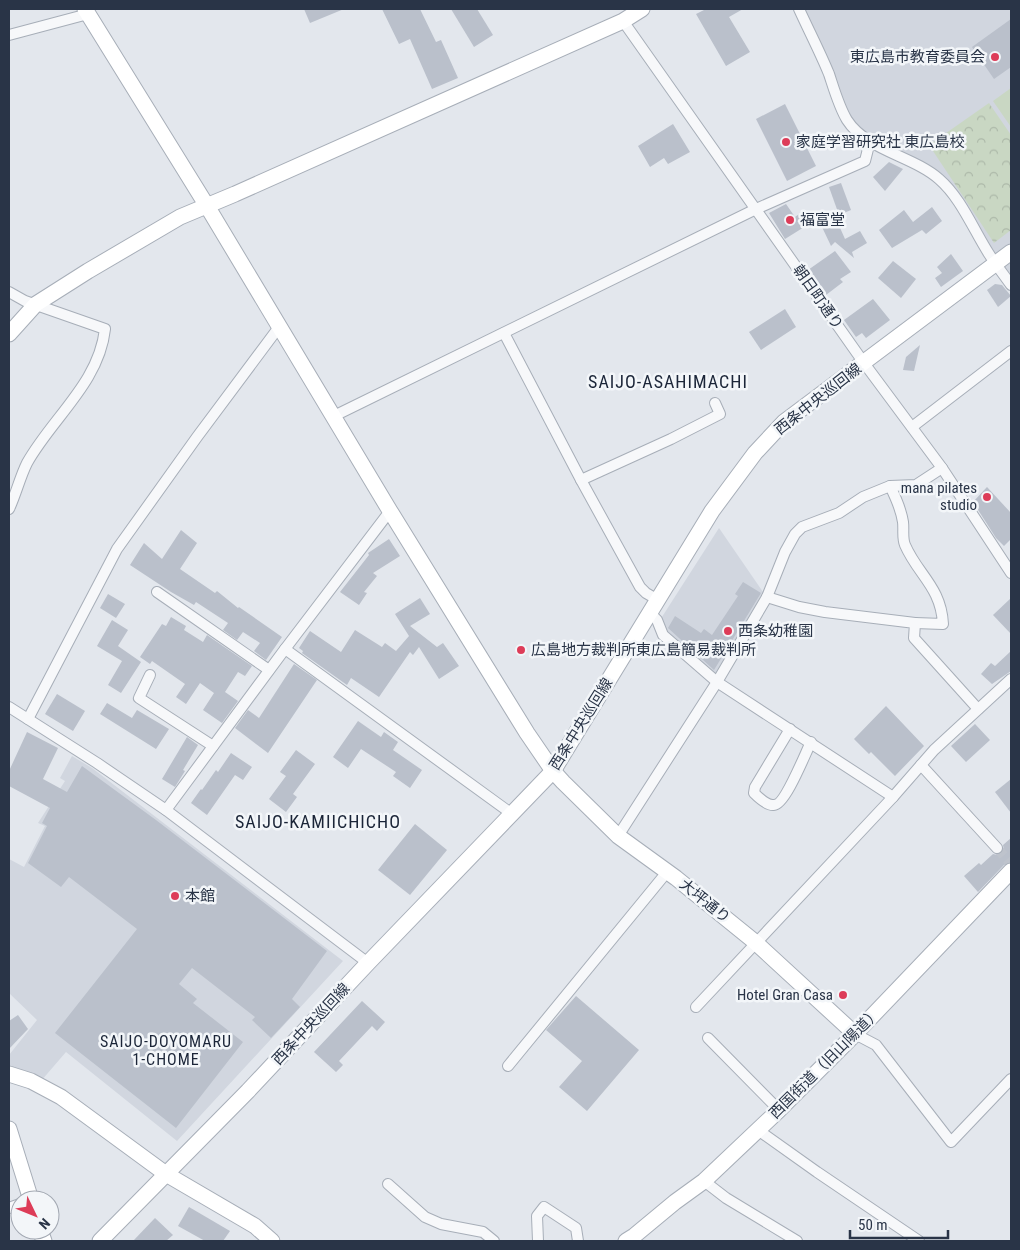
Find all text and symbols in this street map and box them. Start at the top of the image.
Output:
place label: 東広島市教育委員会 [850,48,985,66]
marker: 東広島市教育委員会 [989,51,1001,63]
place label: 家庭学習研究社 東広島校 [796,133,964,151]
marker: 家庭学習研究社 東広島校 [780,136,792,148]
place label: 福富堂 [800,211,845,229]
marker: 福富堂 [784,214,796,226]
street label: 朝日町通り [789,261,847,333]
street label: 西条中央巡回線 [771,360,865,438]
district label: SAIJO-ASAHIMACHI [588,371,748,392]
place label: mana pilates studio [901,479,977,514]
marker: mana pilates studio [981,491,993,503]
place label: 西条幼稚園 [738,622,813,640]
marker: 西条幼稚園 [722,625,734,637]
place label: 広島地方裁判所東広島簡易裁判所 [531,641,756,659]
marker: 広島地方裁判所東広島簡易裁判所 [515,644,527,656]
street label: 西条中央巡回線 [546,675,616,773]
district label: SAIJO-KAMIICHICHO [235,811,401,832]
street label: 大坪通り [676,875,734,927]
place label: 本館 [185,887,215,905]
marker: 本館 [169,890,181,902]
street label: 西条中央巡回線 [269,979,353,1069]
place label: Hotel Gran Casa [737,986,833,1004]
marker: Hotel Gran Casa [837,989,849,1001]
street label: 西国街道（旧山陽道） [766,1004,884,1122]
district label: SAIJO-DOYOMARU 1-CHOME [100,1032,232,1069]
north arrow [10,1190,60,1240]
scale bar [850,1208,948,1240]
text: N [36,1215,53,1232]
text: 50 m [858,1216,888,1234]

